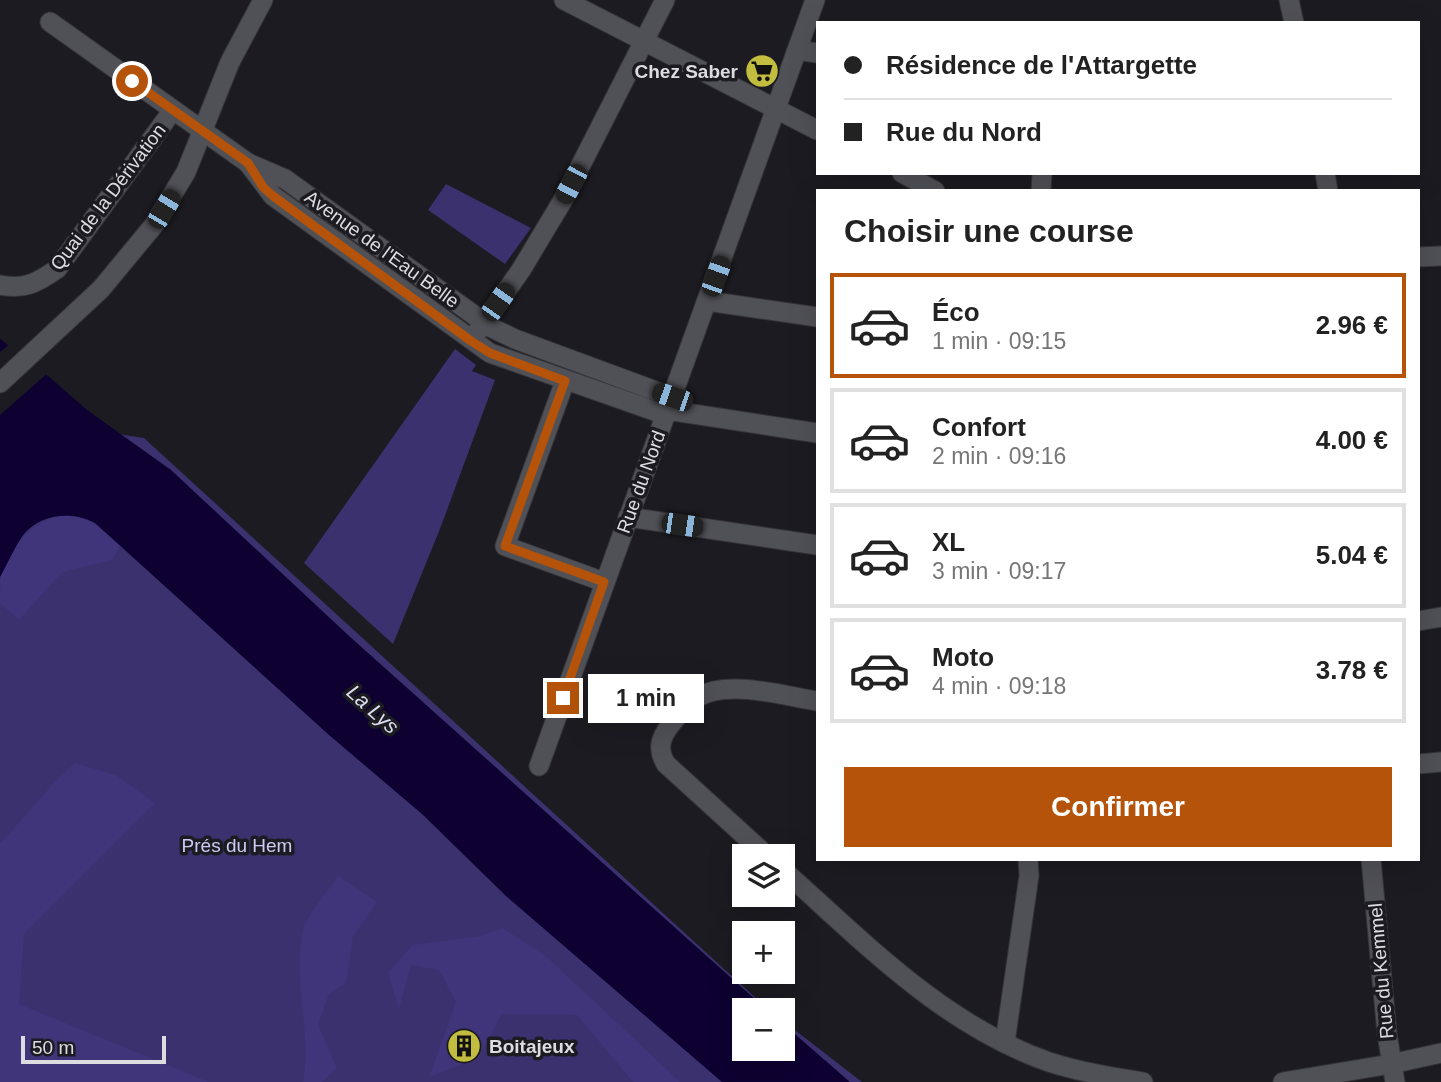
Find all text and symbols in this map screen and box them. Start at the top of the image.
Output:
text: Résidence de l'Attargette [886,50,1197,80]
supermarket icon: Chez Saber [743,52,781,90]
place label: Chez Saber [635,61,739,82]
route start [116,65,148,97]
text: Rue du Nord [886,117,1042,147]
street label: Quai de la Dérivation [46,120,170,274]
car [552,161,591,207]
car [145,186,184,232]
street label: Avenue de l'Eau Belle [301,186,463,312]
text: Choisir une course [844,213,1134,249]
car [699,253,734,299]
car [478,279,519,325]
icon: car [848,294,911,357]
text: Éco [932,297,980,327]
text: 2.96 € [1316,310,1388,340]
text: 1 min · 09:15 [932,328,1066,354]
car [649,380,696,414]
icon: car [848,409,911,472]
text: Confort [932,412,1026,442]
text: 4.00 € [1316,425,1388,455]
street label: Rue du Nord [613,428,669,536]
text: 2 min · 09:16 [932,443,1066,469]
car [660,512,705,538]
icon: car [848,524,911,587]
text: XL [932,527,965,557]
text: 5.04 € [1316,540,1388,570]
text: 3 min · 09:17 [932,558,1066,584]
icon: car [848,639,911,702]
text: Moto [932,642,994,672]
text: 3.78 € [1316,655,1388,685]
text: 4 min · 09:18 [932,673,1066,699]
callout: 1 min [588,674,703,722]
water label: La Lys [342,680,404,738]
route end [547,682,579,714]
text: 1 min [616,685,676,711]
button: Confirmer [844,767,1392,847]
park label: Prés du Hem [182,835,292,856]
map controls [732,844,795,1061]
button: layers [732,844,795,907]
street label: Rue du Kemmel [1365,902,1397,1040]
button: + [732,921,795,984]
button: − [732,998,795,1061]
building icon: Boitajeux [445,1027,483,1065]
scale bar [21,1033,166,1065]
place label: Boitajeux [489,1036,575,1057]
text: 50 m [32,1037,74,1058]

